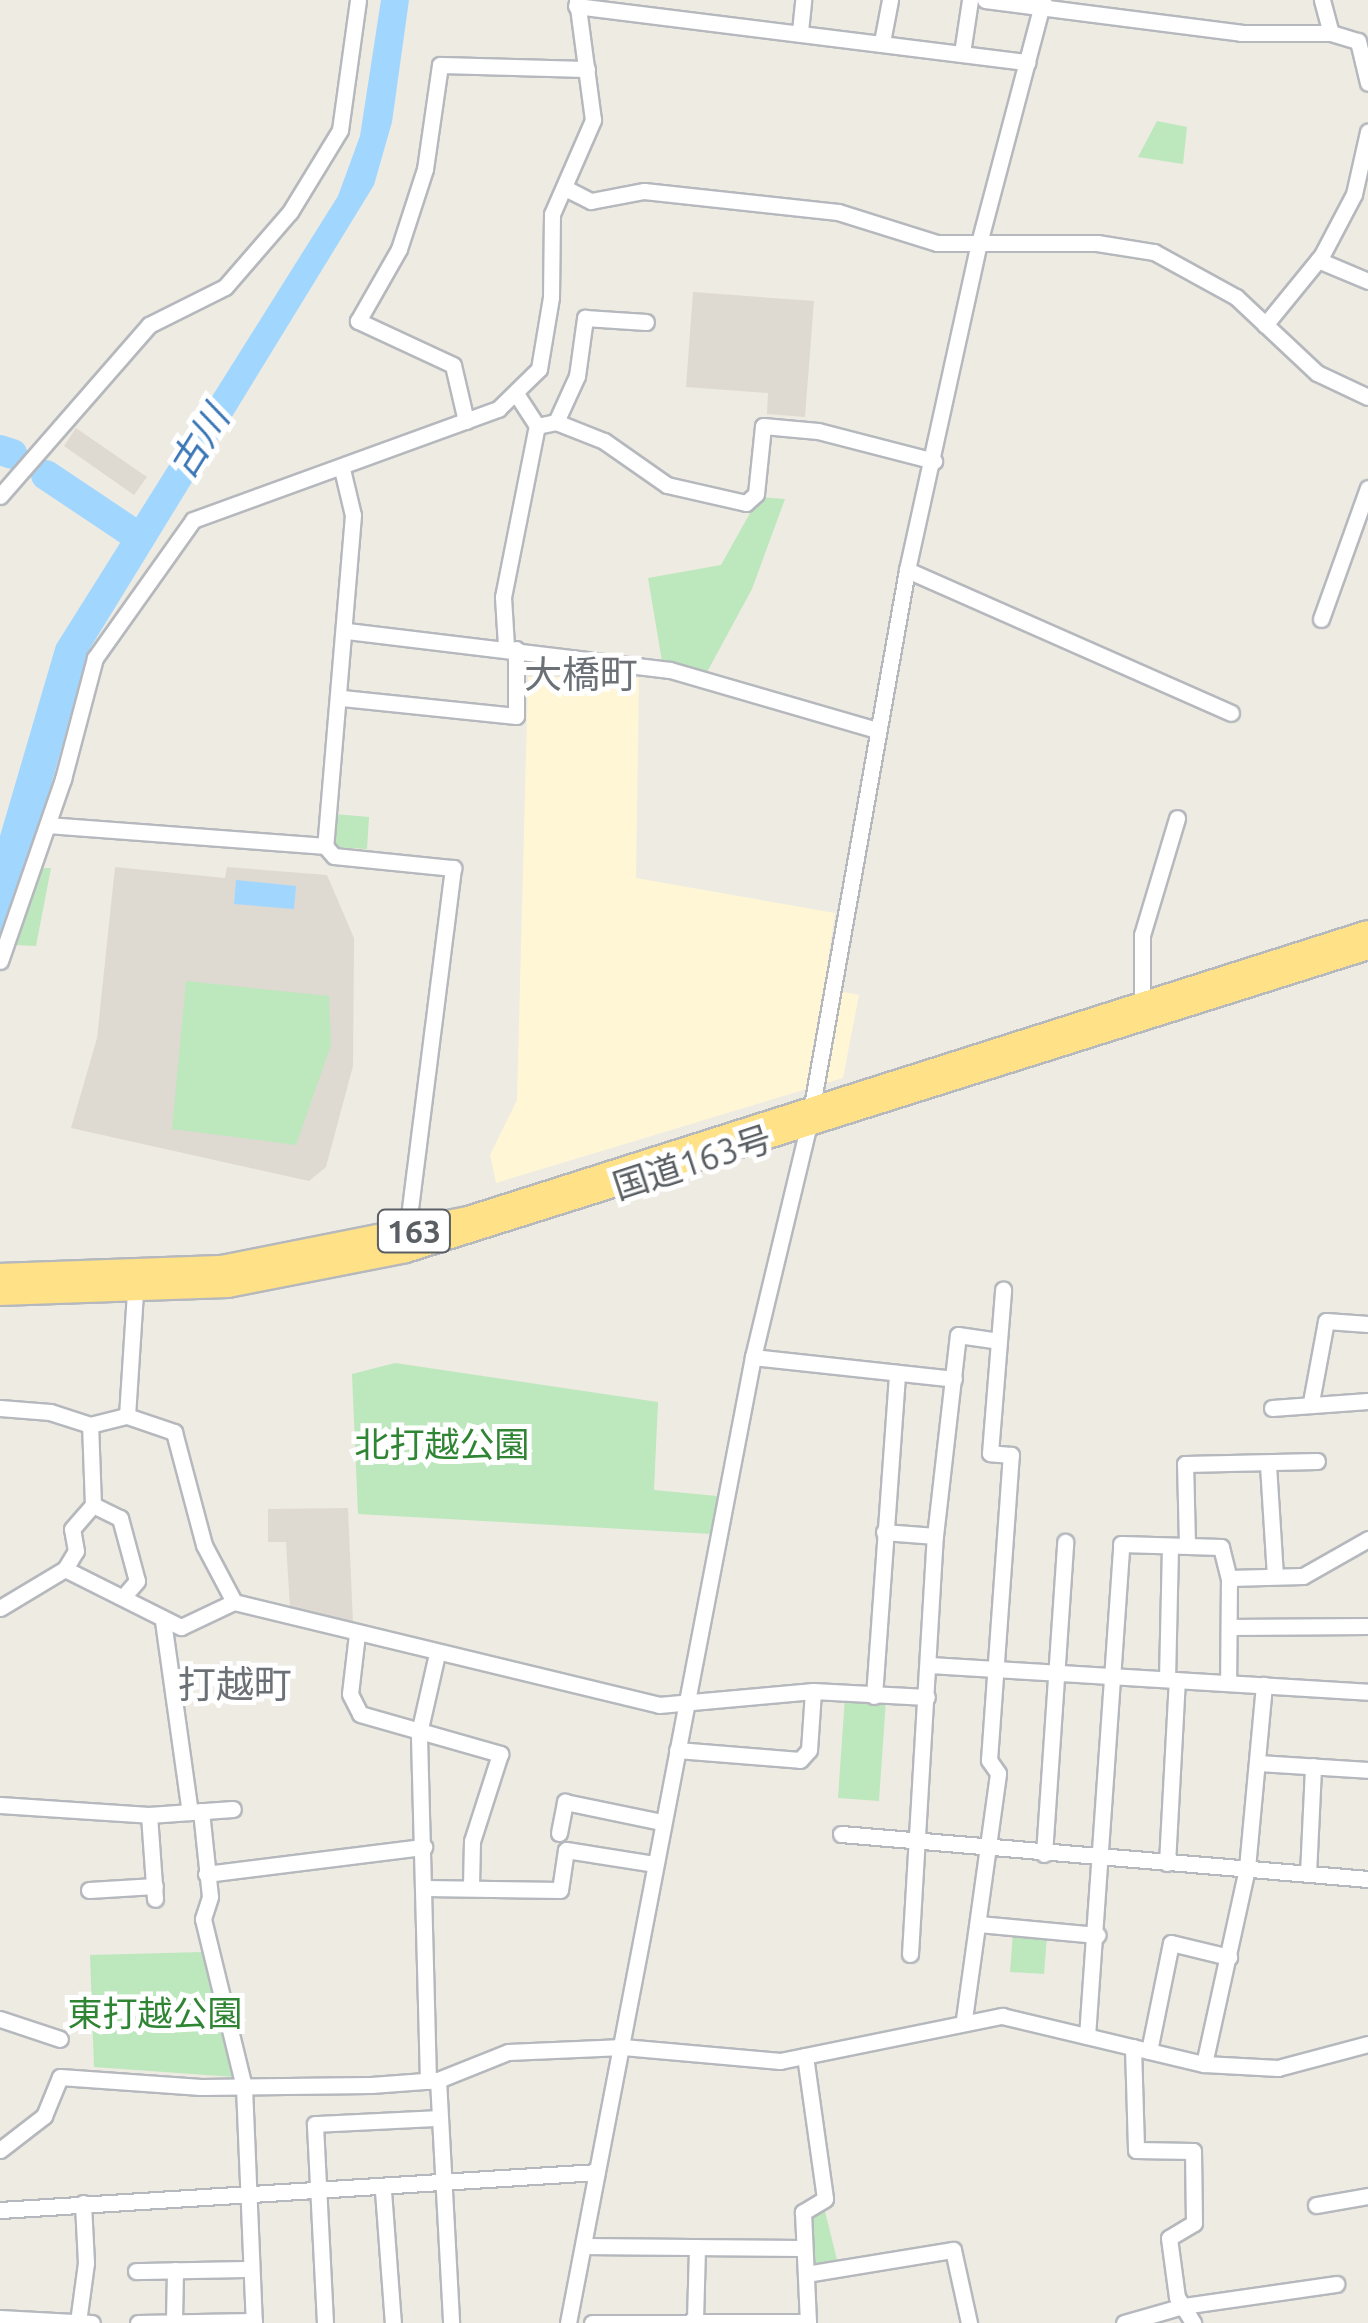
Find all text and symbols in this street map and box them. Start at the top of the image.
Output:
water label: 古川 [160,398,238,486]
district label: 大橋町 [524,652,638,698]
street label: 国道163号 [607,1117,777,1207]
road number: 163 [376,1204,452,1258]
park label: 北打越公園 [355,1423,529,1465]
district label: 打越町 [178,1662,292,1708]
park label: 東打越公園 [68,1992,242,2034]

